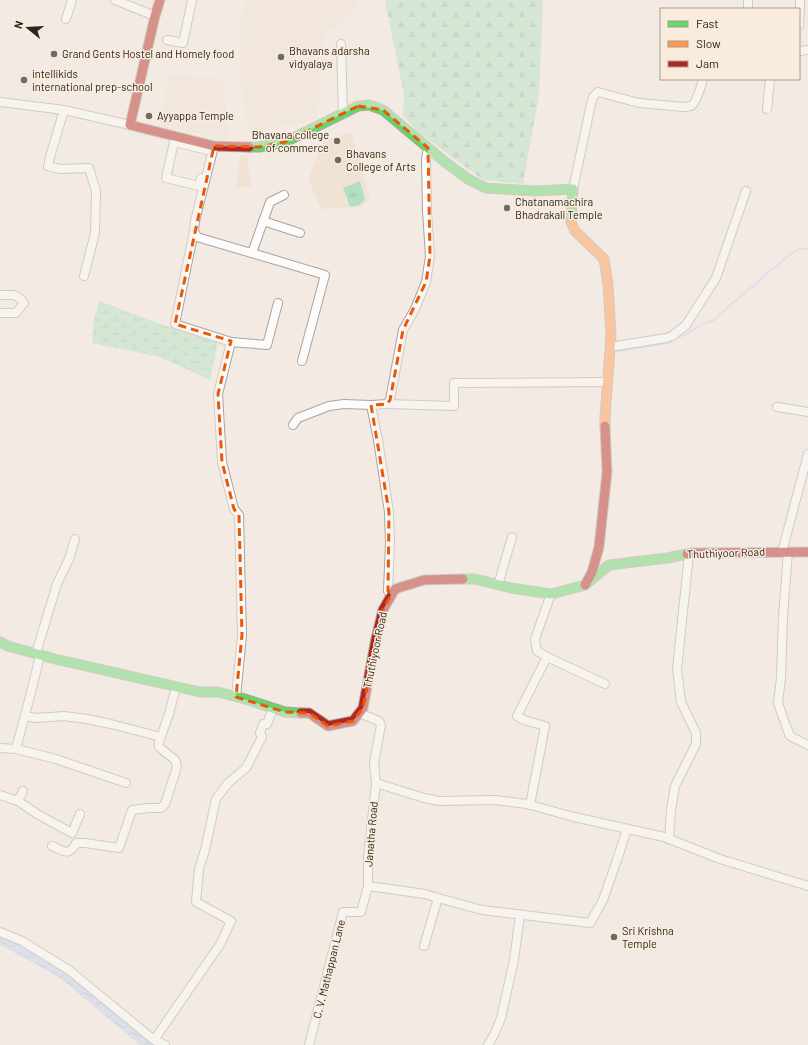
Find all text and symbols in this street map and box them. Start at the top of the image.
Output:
north arrow [8,8,48,48]
legend [660,8,800,80]
text: Fast [696,16,719,30]
text: N [11,19,25,30]
text: Slow [696,36,721,50]
place label: Bhavans adarsha vidyalaya [289,44,370,70]
place label: Grand Gents Hostel and Homely food [62,47,234,60]
marker: Grand Gents Hostel and Homely food [49,49,59,59]
marker: Bhavans adarsha vidyalaya [276,52,286,62]
text: Jam [696,56,719,70]
place label: intellikids international prep-school [32,67,153,93]
marker: intellikids international prep-school [19,75,29,85]
place label: Ayyappa Temple [157,109,234,122]
marker: Ayyappa Temple [144,111,154,121]
place label: Bhavana college of commerce [252,128,329,154]
marker: Bhavana college of commerce [332,136,342,146]
place label: Bhavans College of Arts [346,147,416,173]
marker: Bhavans College of Arts [333,155,343,165]
place label: Chatanamachira Bhadrakali Temple [515,195,603,221]
marker: Chatanamachira Bhadrakali Temple [502,203,512,213]
street label: Thuthiyoor Road [687,545,765,560]
street label: Thuthiyoor Road [360,610,389,690]
street label: Janatha Road [361,801,380,867]
street label: C. V. Mathappan Lane [310,918,347,1020]
place label: Sri Krishna Temple [622,924,674,950]
marker: Sri Krishna Temple [609,932,619,942]

